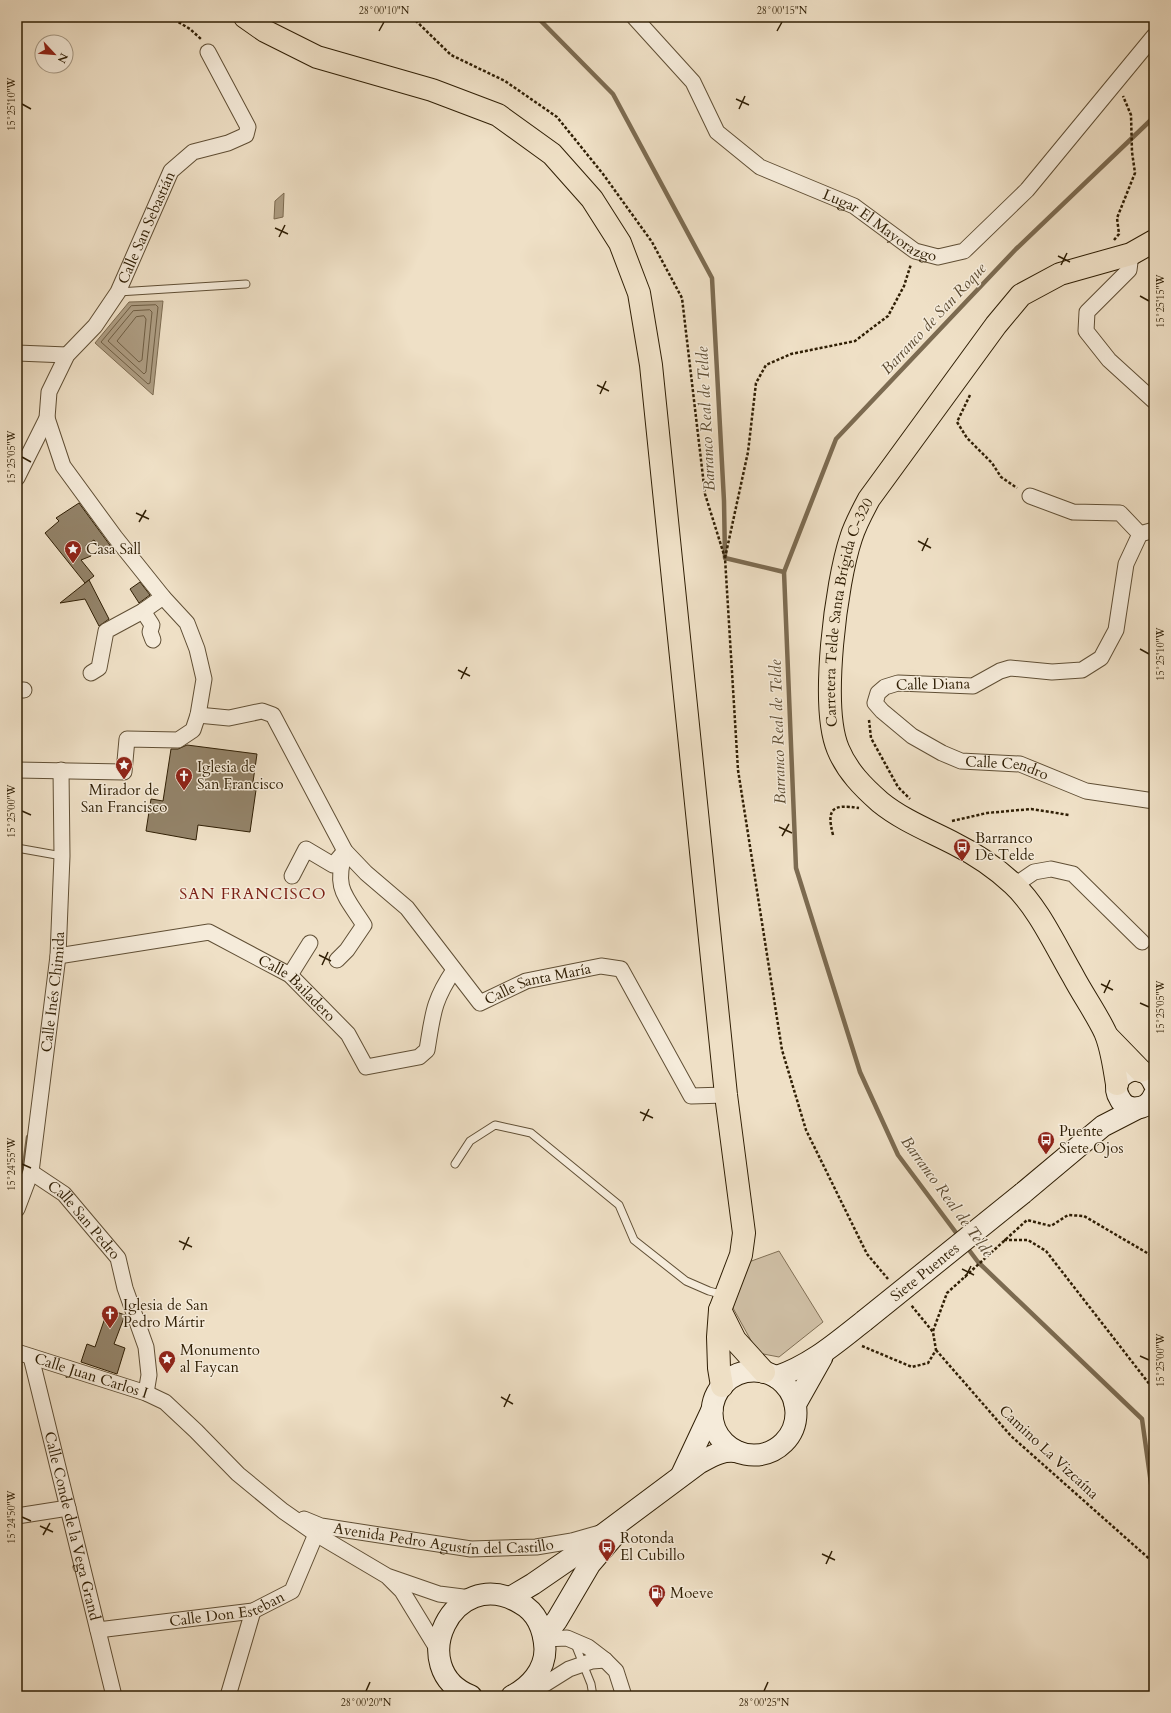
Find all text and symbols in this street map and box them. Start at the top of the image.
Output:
text: 28°00'10"N [359,4,410,18]
text: 28°00'15"N [757,4,808,18]
north arrow [34,34,74,74]
text: N [54,51,71,66]
text: 15°25'10"W [5,76,19,131]
street label: Calle San Sebastián [113,168,180,287]
street label: Lugar El Mayorazgo [820,184,939,266]
water label: Barranco de San Roque [876,257,992,379]
text: 15°25'15"W [1154,273,1168,328]
water label: Barranco Real de Telde [691,345,721,492]
text: 15°25'05"W [5,429,19,484]
street label: Carretera Telde Santa Brígida C-320 [820,494,878,728]
place icon: Casa Sall [63,539,83,564]
place label: Casa Sall [86,539,141,559]
text: 15°25'10"W [1154,626,1168,681]
water label: Barranco Real de Telde [764,658,792,805]
street label: Calle Diana [896,673,971,695]
street label: Calle Cendro [965,751,1052,785]
place icon: Mirador de San Francisco [114,755,134,780]
place label: Iglesia de San Francisco [197,757,284,794]
church icon: Iglesia de San Francisco [174,766,194,791]
place label: Mirador de San Francisco [81,780,167,817]
text: 15°25'00"W [5,783,19,838]
place label: Barranco De Telde [975,828,1035,865]
bus stop icon: Barranco De Telde [952,837,972,862]
district label: SAN FRANCISCO [179,883,327,905]
street label: Calle Inés Chimida [36,931,69,1053]
street label: Calle Bailadero [255,950,340,1026]
street label: Calle Santa María [481,958,593,1009]
text: 15°25'05"W [1154,979,1168,1034]
place label: Puente Siete Ojos [1059,1121,1123,1158]
bus stop icon: Puente Siete Ojos [1036,1130,1056,1155]
water label: Barranco Real de Telde [896,1131,999,1262]
text: 15°24'55"W [5,1136,19,1191]
street label: Calle San Pedro [44,1176,125,1263]
street label: Siete Puentes [886,1238,963,1306]
place label: Iglesia de San Pedro Mártir [123,1295,209,1332]
church icon: Iglesia de San Pedro Mártir [100,1304,120,1329]
text: 15°25'00"W [1154,1332,1168,1387]
place label: Monumento al Faycan [180,1340,260,1377]
street label: Calle Juan Carlos I [32,1348,151,1403]
place icon: Monumento al Faycan [157,1349,177,1374]
street label: Camino La Vizcaína [995,1400,1104,1504]
street label: Calle Conde de la Vega Grand [40,1430,105,1622]
text: 15°24'50"W [5,1489,19,1544]
street label: Avenida Pedro Agustín del Castillo [332,1518,555,1559]
place label: Rotonda El Cubillo [620,1528,685,1565]
bus stop icon: Rotonda El Cubillo [597,1537,617,1562]
fuel station icon: Moeve [647,1583,667,1608]
place label: Moeve [670,1583,714,1603]
street label: Calle Don Esteban [168,1586,288,1631]
text: 28°00'20"N [341,1696,392,1710]
text: 28°00'25"N [739,1696,790,1710]

